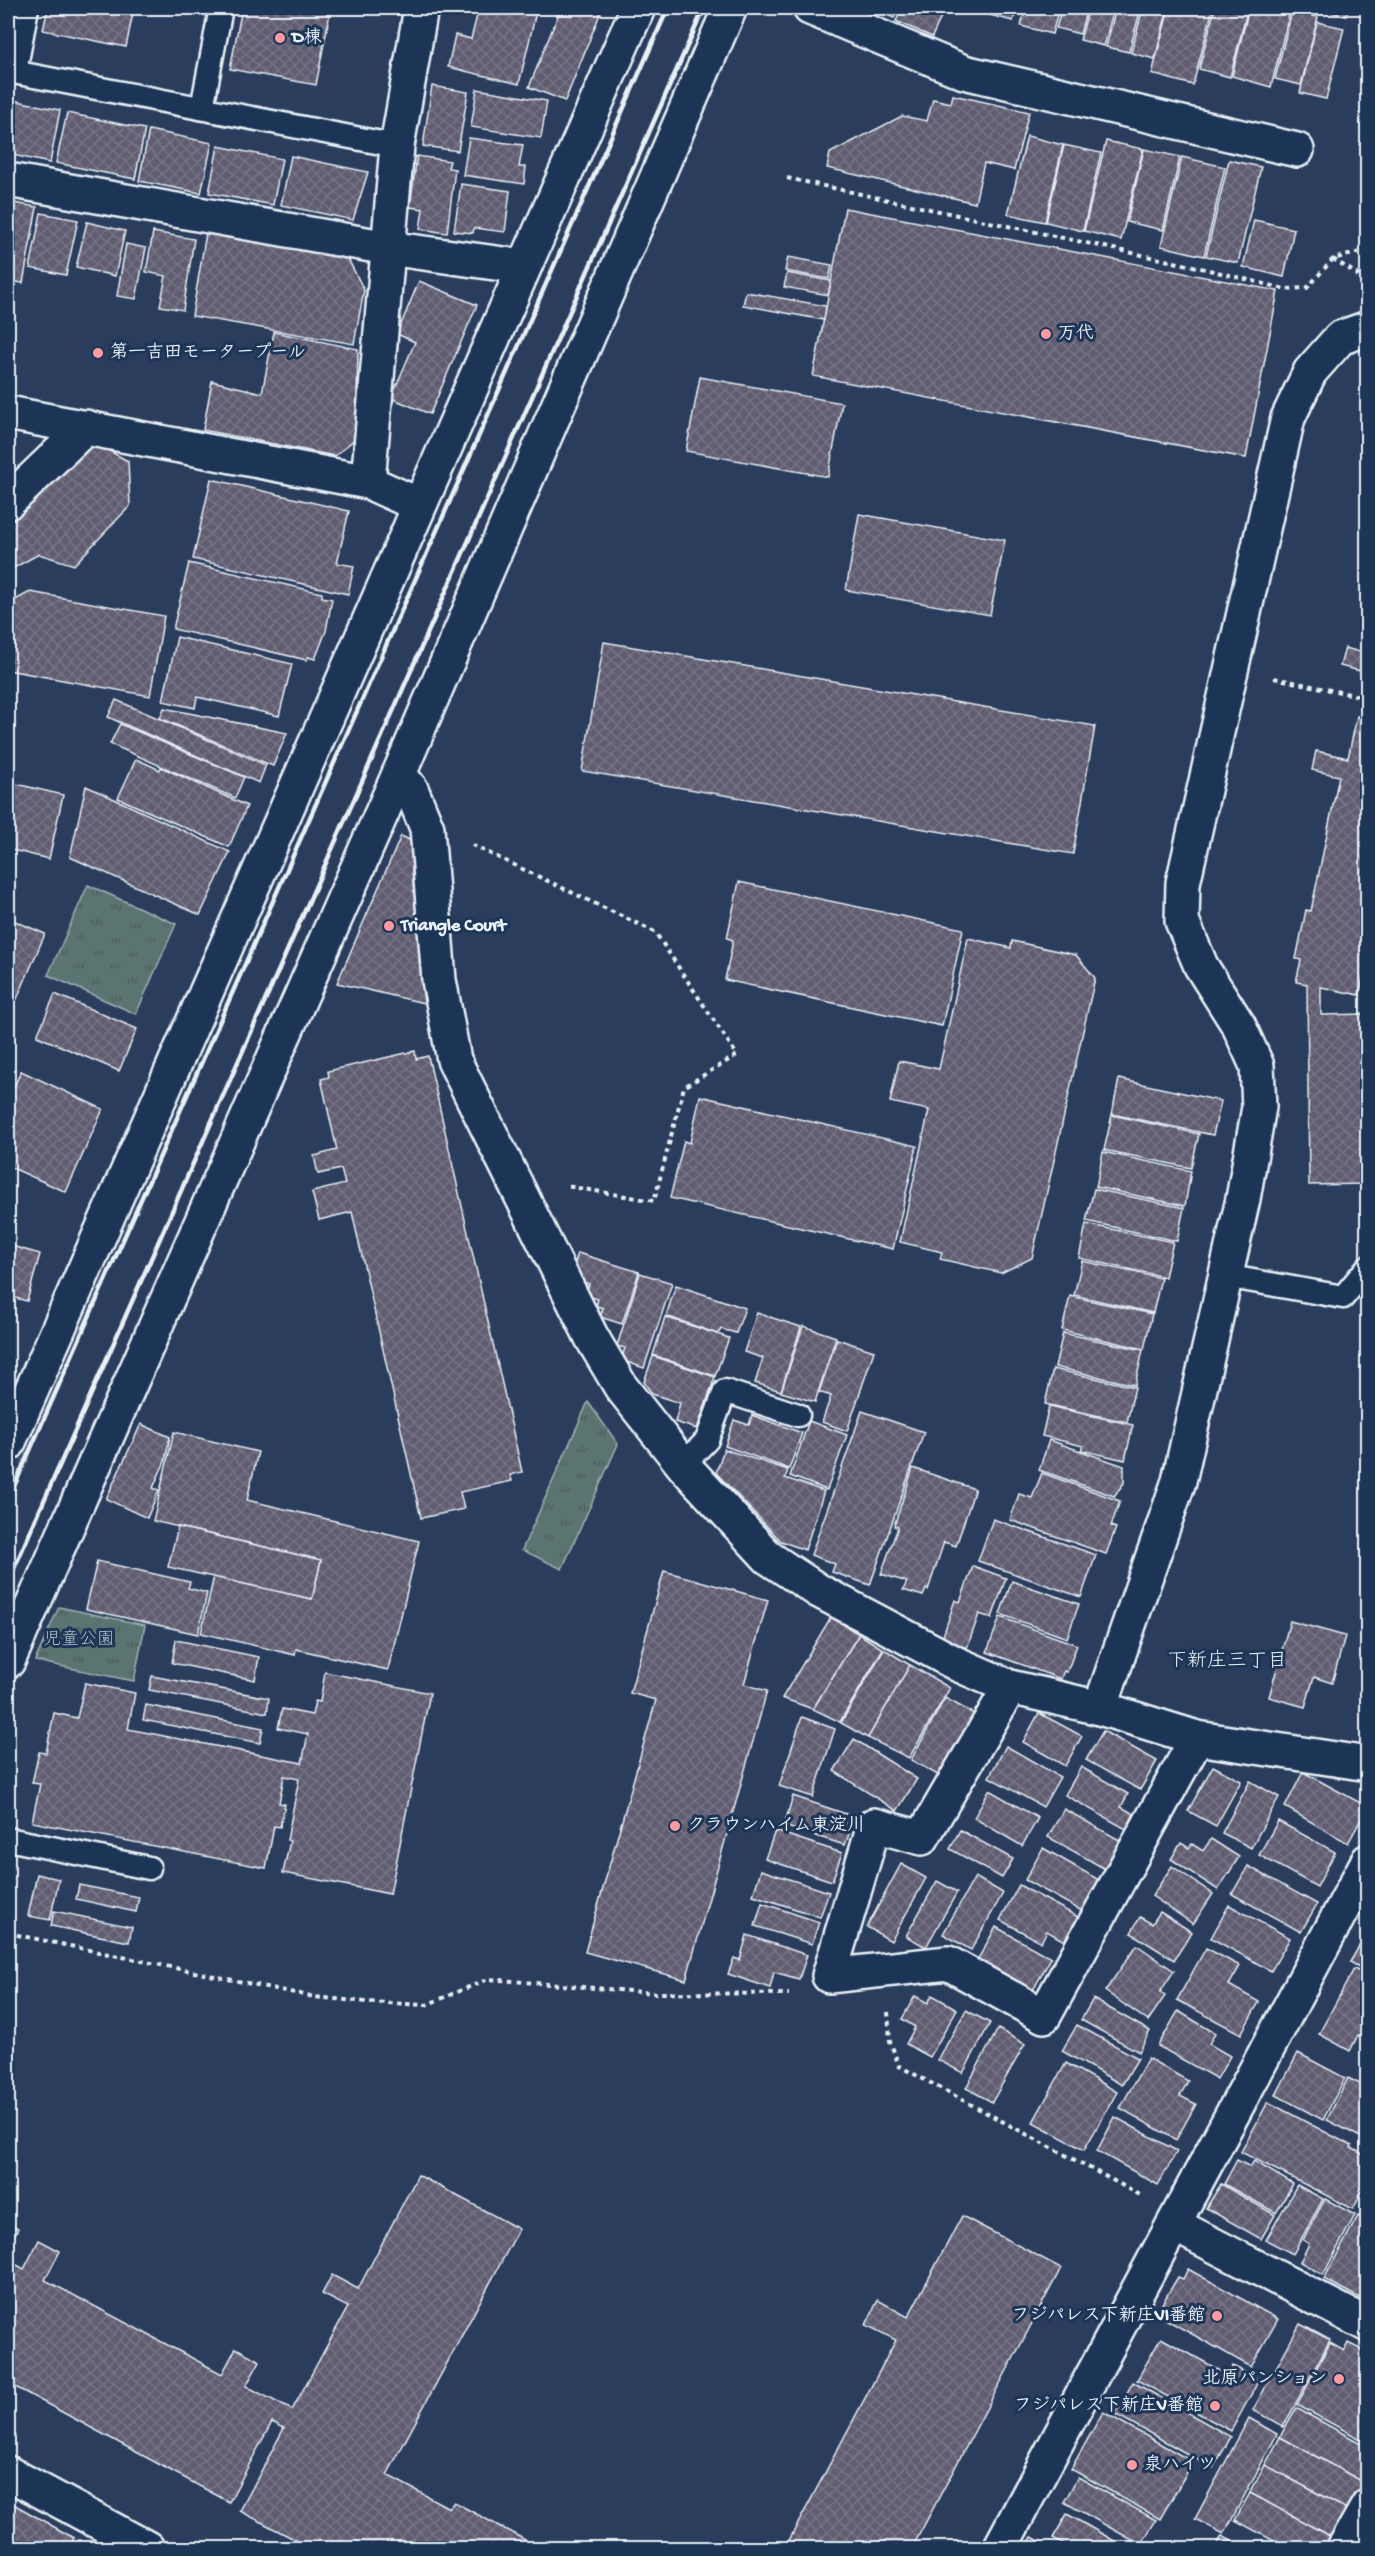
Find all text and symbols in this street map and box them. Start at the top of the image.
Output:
place label: D棟 [290,27,322,49]
marker: D棟 [273,31,287,45]
place label: 万代 [1058,323,1094,345]
marker: 万代 [1039,327,1053,341]
place label: 第一吉田モータープール [110,342,305,364]
marker: 第一吉田モータープール [91,346,105,360]
place label: Triangle Court [399,916,507,937]
marker: Triangle Court [382,919,396,933]
park label: 児童公園 [43,1629,115,1651]
district label: 下新庄三丁目 [1167,1649,1287,1674]
place label: クラウンハイム東淀川 [687,1815,866,1837]
marker: クラウンハイム東淀川 [668,1819,682,1833]
place label: フジパレス下新庄VI番館 [1011,2305,1205,2327]
marker: フジパレス下新庄VI番館 [1210,2309,1224,2323]
place label: 北原パンション [1202,2368,1327,2390]
marker: 北原パンション [1332,2372,1346,2386]
place label: フジパレス下新庄V番館 [1014,2395,1203,2417]
marker: フジパレス下新庄V番館 [1208,2399,1222,2413]
place label: 泉ハイツ [1144,2454,1216,2476]
marker: 泉ハイツ [1125,2458,1139,2472]

